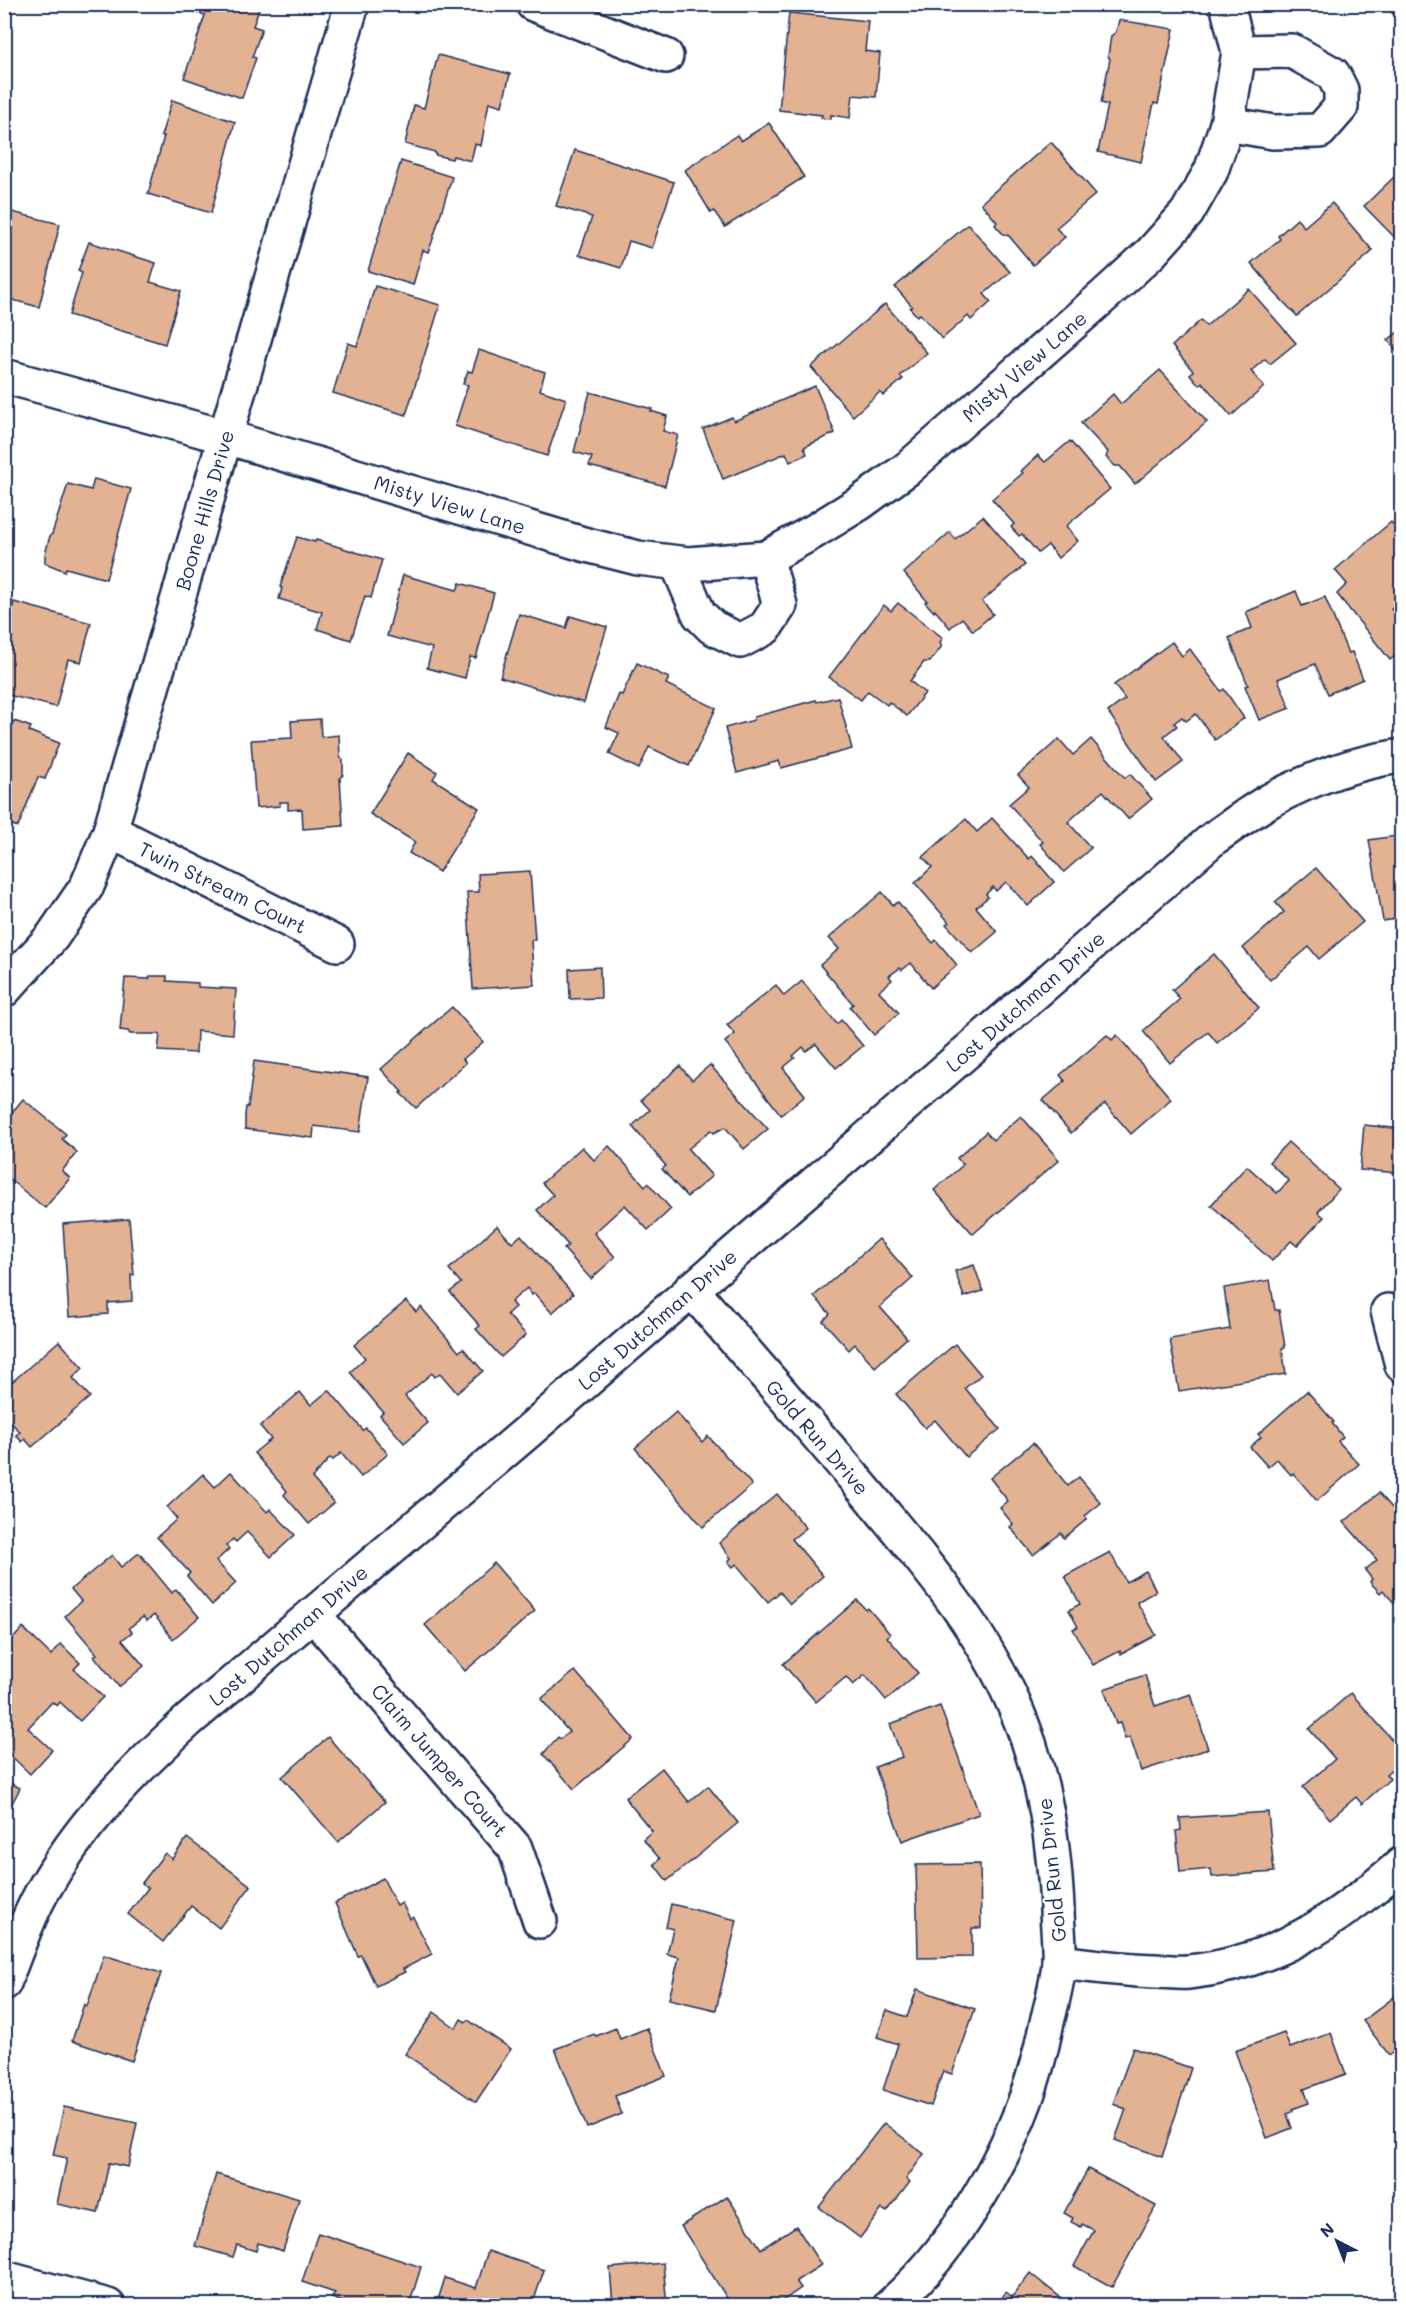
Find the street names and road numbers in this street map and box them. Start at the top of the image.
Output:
street label: Misty View Lane [956,305,1092,427]
street label: Boone Hills Drive [169,427,239,593]
street label: Misty View Lane [371,469,529,539]
street label: Twin Stream Court [135,835,311,939]
street label: Lost Dutchman Drive [940,925,1110,1077]
street label: Lost Dutchman Drive [572,1243,742,1395]
street label: Gold Run Drive [761,1374,875,1500]
street label: Lost Dutchman Drive [203,1559,373,1711]
street label: Claim Jumper Court [366,1678,514,1842]
street label: Gold Run Drive [1030,1797,1072,1943]

